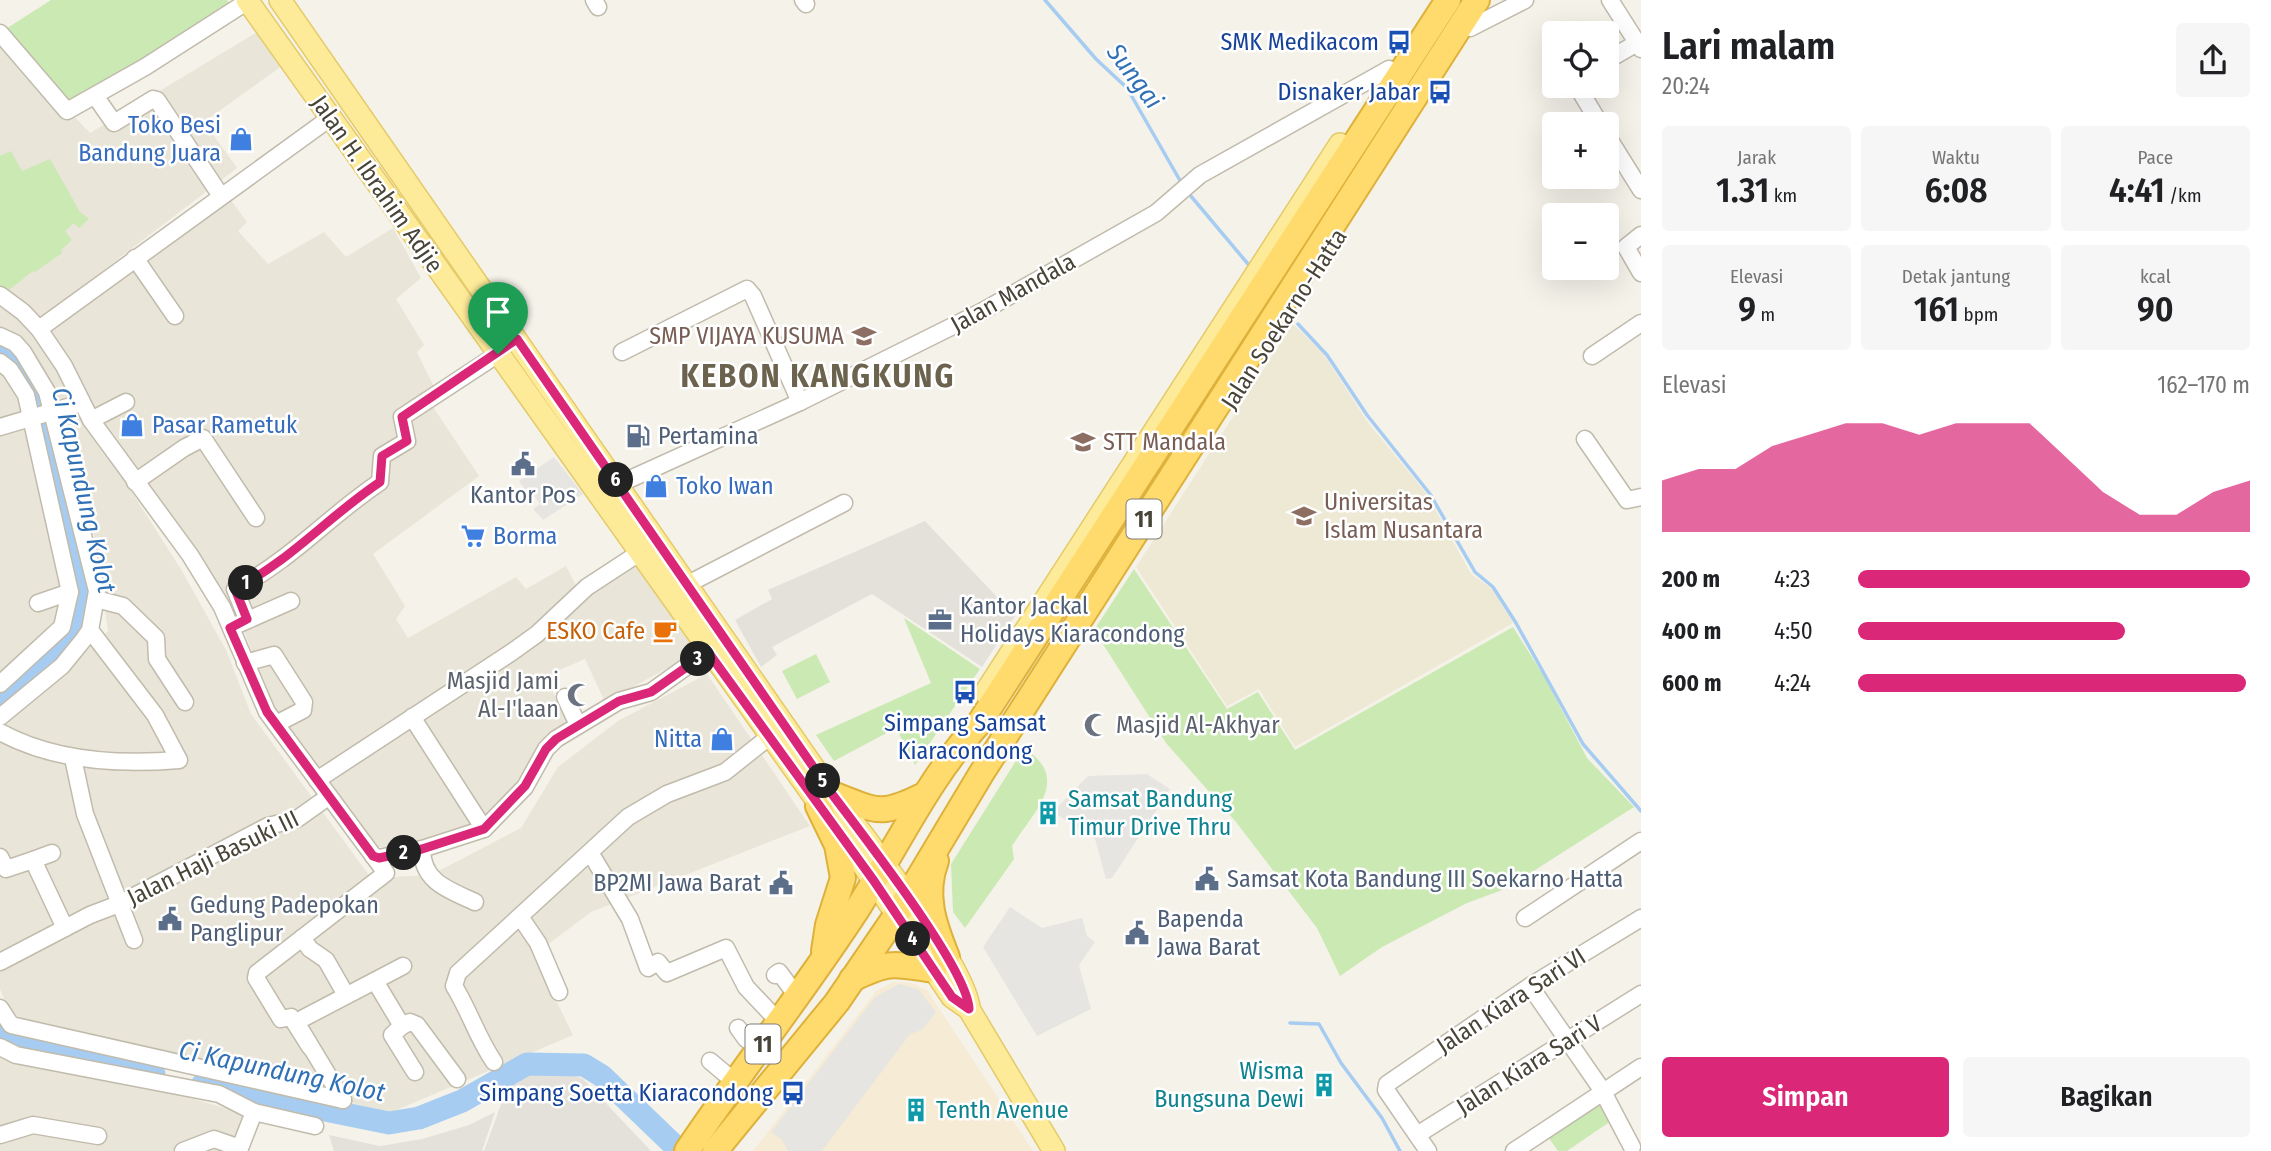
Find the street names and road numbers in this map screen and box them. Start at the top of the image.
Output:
street label: Jalan H. Ibrahim Adjie [305,90,449,278]
street label: Jalan Soekarno-Hatta [1215,224,1353,414]
street label: Jalan Mandala [946,247,1080,339]
road number: 11 [1126,499,1162,538]
street label: Jalan Haji Basuki III [123,804,303,912]
street label: Jalan Kiara Sari VI [1431,942,1591,1060]
street label: Jalan Kiara Sari V [1451,1009,1607,1121]
road number: 11 [746,1024,780,1064]

